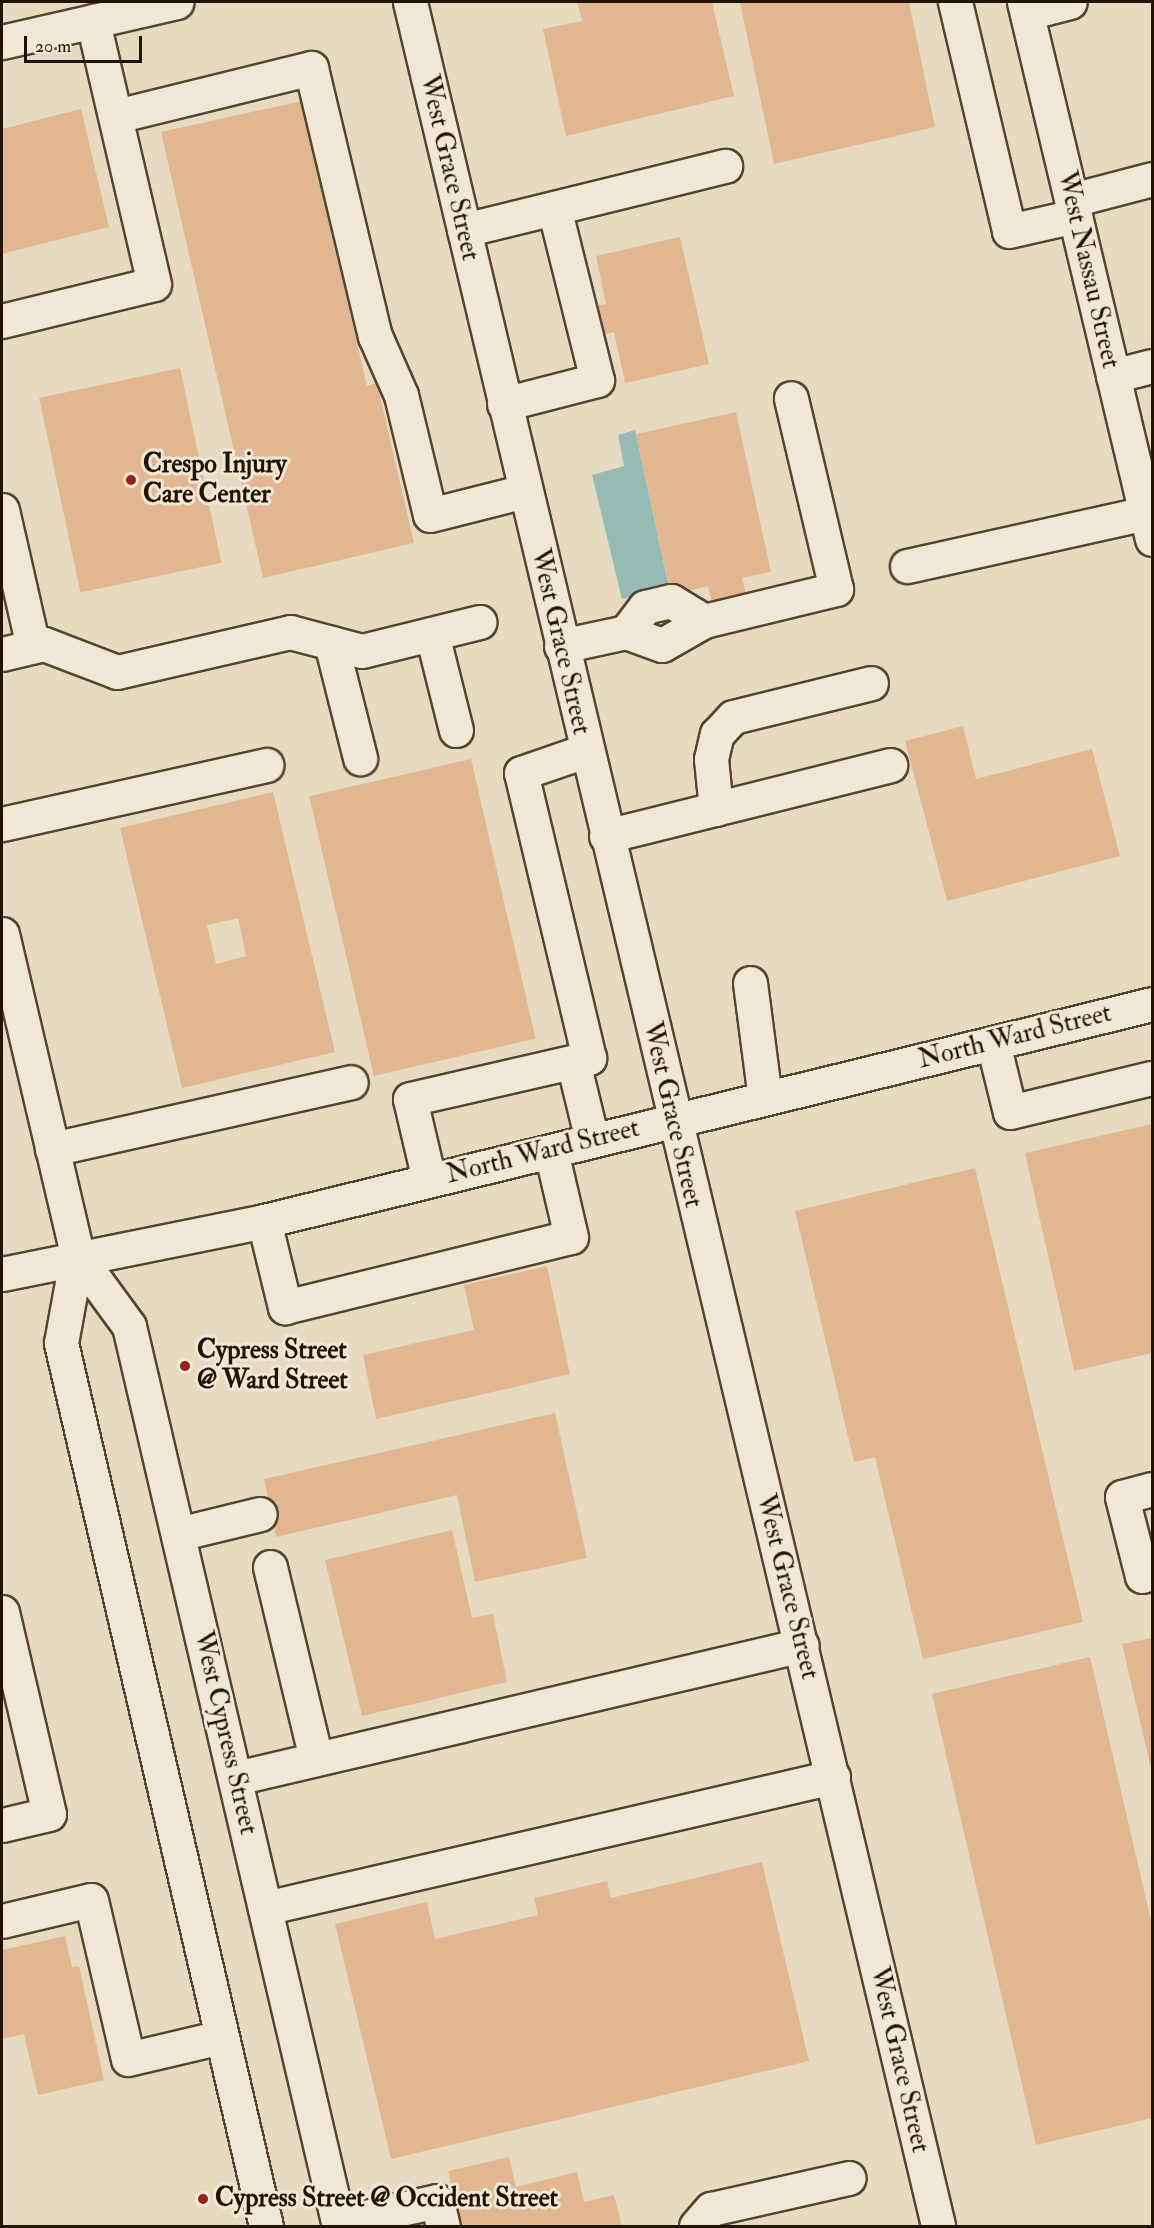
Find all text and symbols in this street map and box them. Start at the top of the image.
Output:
scale bar [27,24,146,62]
text: 20 m [35,35,71,58]
street label: West Grace Street [412,72,486,264]
street label: West Nassau Street [1050,168,1126,372]
place label: Crespo Injury Care Center [143,449,287,510]
marker: Crespo Injury Care Center [124,473,138,487]
street label: West Grace Street [523,546,597,738]
street label: North Ward Street [915,998,1115,1076]
street label: West Grace Street [635,1019,709,1211]
street label: North Ward Street [443,1113,643,1191]
place label: Cypress Street @ Ward Street [197,1335,348,1396]
marker: Cypress Street @ Ward Street [178,1359,192,1373]
street label: West Grace Street [749,1491,825,1683]
street label: West Cypress Street [186,1628,264,1838]
street label: West Grace Street [862,1964,936,2156]
place label: Cypress Street @ Occident Street [215,2183,558,2215]
marker: Cypress Street @ Occident Street [196,2192,210,2206]

